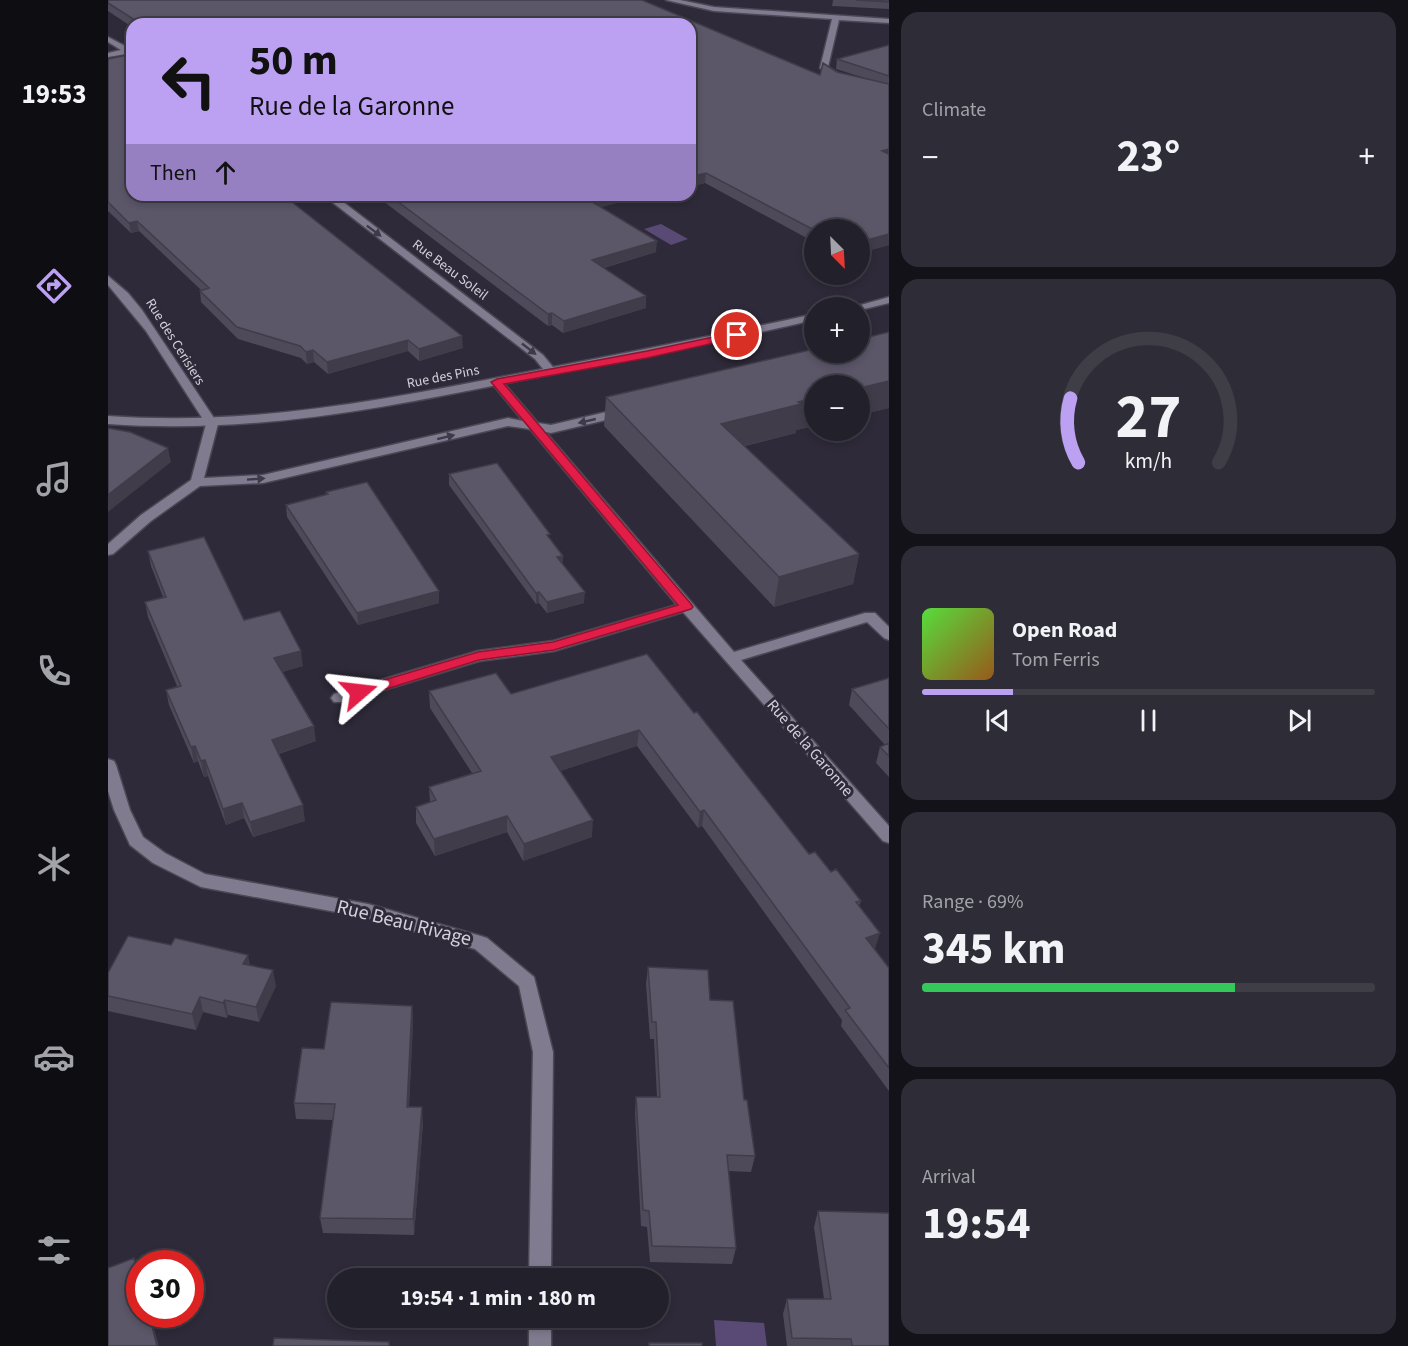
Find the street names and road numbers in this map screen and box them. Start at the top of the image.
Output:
street label: Rue Beau Soleil [408,235,492,305]
street label: Rue des Cerisiers [140,295,210,389]
street label: Rue des Pins [405,360,481,394]
street label: Rue de la Garonne [762,695,858,801]
street label: Rue Beau Rivage [334,893,474,953]

